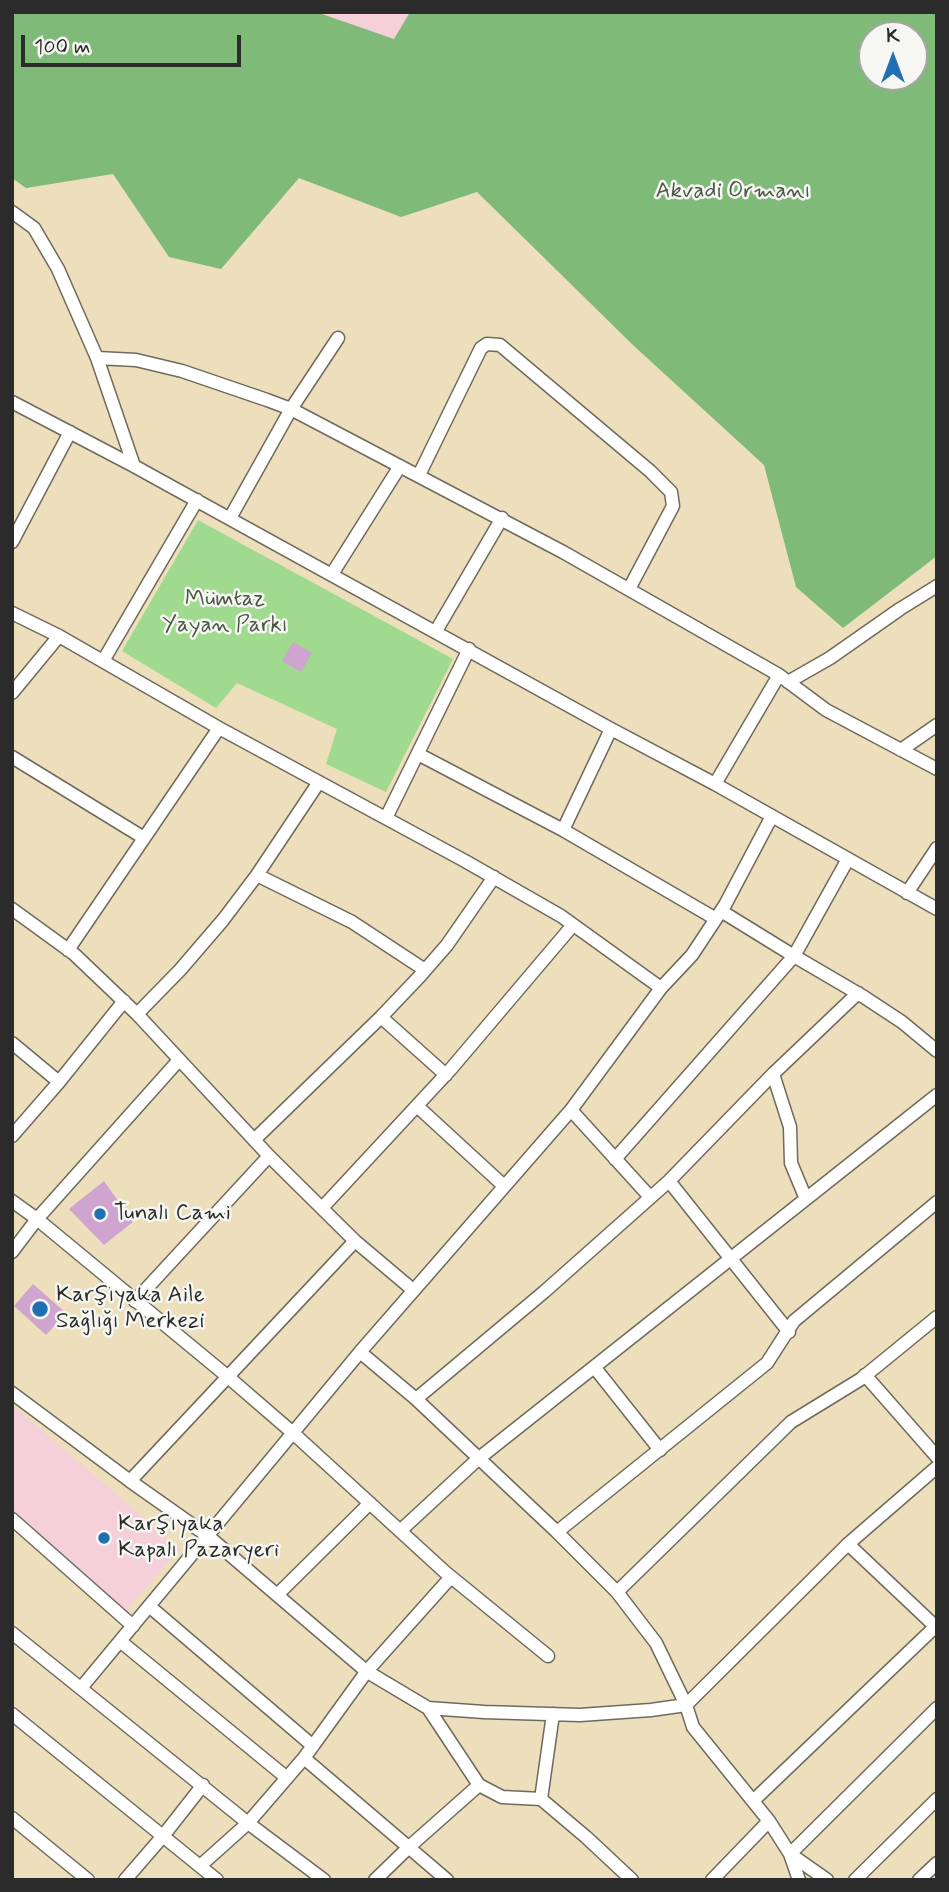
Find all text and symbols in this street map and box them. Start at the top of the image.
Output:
scale bar [24,21,245,65]
north arrow [858,21,928,91]
text: K [886,24,900,49]
text: 100 m [34,33,90,61]
park label: Akvadi Ormanı [655,178,811,206]
park label: Mümtaz Yayan Parkı [162,586,288,640]
place label: Tunalı Cami [114,1200,231,1228]
marker: Tunalı Cami [92,1206,108,1222]
place label: Karşıyaka Aile Sağlığı Merkezi [56,1282,205,1336]
marker: Karşıyaka Aile Sağlığı Merkezi [30,1299,50,1319]
place label: Karşıyaka Kapalı Pazaryeri [118,1511,279,1565]
marker: Karşıyaka Kapalı Pazaryeri [96,1530,112,1546]

